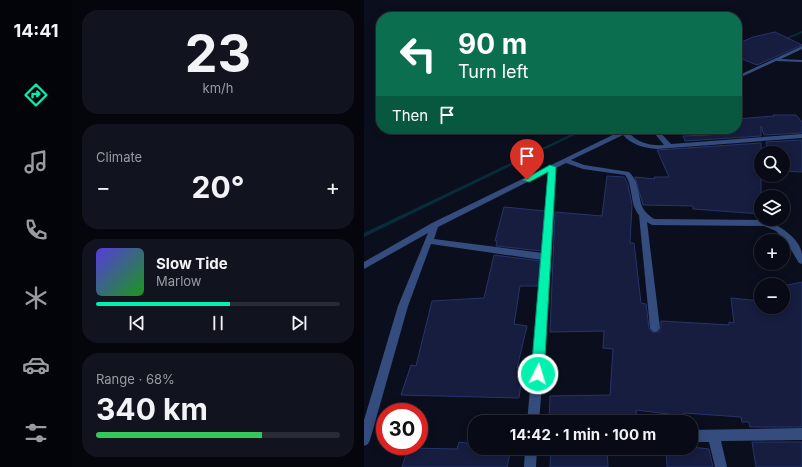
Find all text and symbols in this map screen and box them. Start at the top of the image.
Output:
text: 14:41 [13,20,59,41]
text: 23 [185,22,251,85]
text: 90 m [458,27,527,61]
icon: left [392,28,444,80]
text: Turn left [458,61,528,82]
text: km/h [203,80,233,96]
icon: directions [22,81,50,109]
icon: arrive [436,104,458,126]
text: Then [392,106,428,125]
pin [510,139,544,180]
icon: arrive [516,145,538,167]
map controls [754,146,790,314]
button: search [754,146,790,182]
icon: music [22,148,50,176]
text: Climate [96,149,142,165]
text: 20° [192,169,244,205]
text: − [96,174,111,200]
text: + [325,174,340,200]
button: layers [754,190,790,226]
icon: phone [22,216,50,244]
button: + [754,234,790,270]
text: Slow Tide [156,254,228,273]
text: Marlow [156,273,202,289]
button: − [754,278,790,314]
icon: climate [22,284,50,312]
icon: previous [126,312,148,334]
icon: pause [207,312,229,334]
icon: next [288,312,310,334]
icon: car [22,351,50,379]
position arrow [517,353,559,395]
text: Range · 68% [96,371,175,387]
text: 340 km [96,391,208,427]
speed limit sign: 30 [376,403,428,455]
icon: filters [22,419,50,447]
text: 14:42 · 1 min · 100 m [510,425,656,444]

